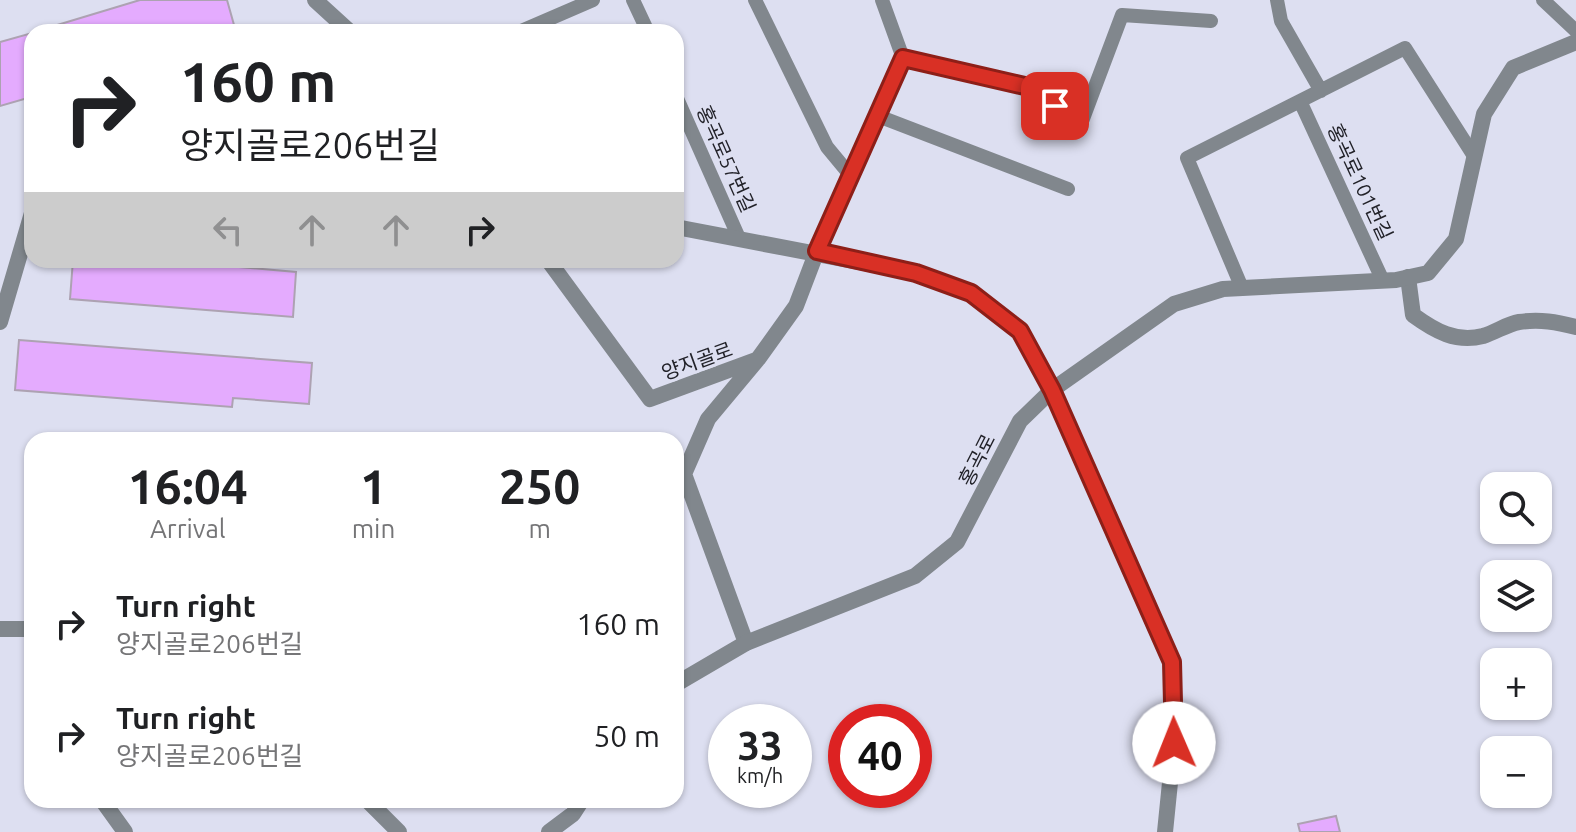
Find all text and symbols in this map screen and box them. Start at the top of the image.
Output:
text: 160 m [180,50,336,113]
icon: right [48,56,152,160]
pin [1021,72,1089,140]
icon: arrive [1033,84,1077,128]
street label: 홍곡로57번길 [693,102,760,216]
street label: 홍곡로101번길 [1323,120,1397,244]
text: 양지골로206번길 [180,124,440,165]
icon: left [206,208,250,252]
icon: ahead [290,208,334,252]
icon: ahead [374,208,418,252]
icon: right [458,208,502,252]
street label: 양지골로 [658,337,735,384]
street label: 홍곡로 [954,430,999,490]
text: 16:04 [128,459,248,513]
text: 1 [360,459,387,513]
text: 250 [499,459,580,513]
map controls [1480,472,1552,808]
button: search [1480,472,1552,544]
text: Arrival [150,514,226,543]
text: min [352,514,395,543]
text: m [528,514,551,543]
button: layers [1480,560,1552,632]
text: Turn right [116,589,256,623]
icon: right [48,602,92,646]
text: 160 m [576,607,660,641]
text: 양지골로206번길 [116,629,304,658]
button: + [1480,648,1552,720]
text: Turn right [116,701,256,735]
position arrow [1132,701,1216,785]
speed limit sign: 40 [828,704,932,808]
icon: right [48,714,92,758]
text: 50 m [593,719,660,753]
text: 33 [737,723,783,768]
button: − [1480,736,1552,808]
text: 양지골로206번길 [116,741,304,770]
text: km/h [737,764,783,787]

